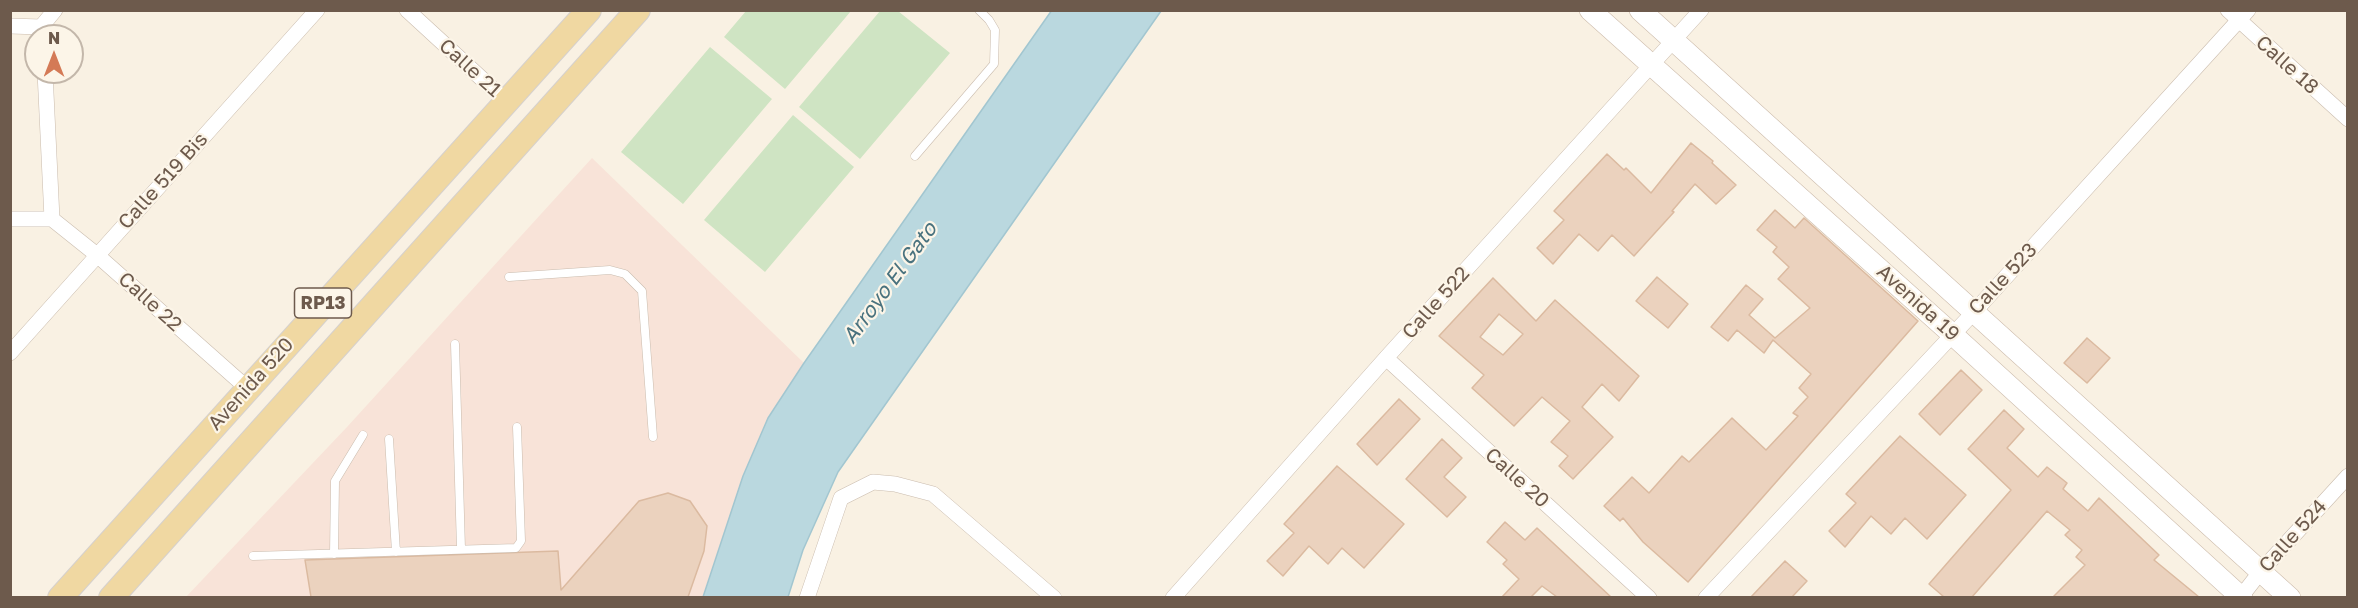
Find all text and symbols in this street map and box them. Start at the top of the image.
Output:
north arrow [24,24,84,84]
text: N [48,28,60,48]
street label: Calle 18 [2251,31,2323,99]
street label: Calle 21 [434,34,506,102]
street label: Calle 519 Bis [113,128,213,234]
water label: Arroyo El Gato [838,217,942,349]
street label: Calle 523 [1964,238,2042,320]
street label: Avenida 19 [1872,260,1964,346]
street label: Calle 522 [1397,262,1475,344]
street label: Calle 22 [113,267,187,337]
road number: RP13 [294,288,352,318]
street label: Avenida 520 [203,333,299,435]
street label: Calle 20 [1480,443,1554,513]
street label: Calle 524 [2254,495,2332,577]

